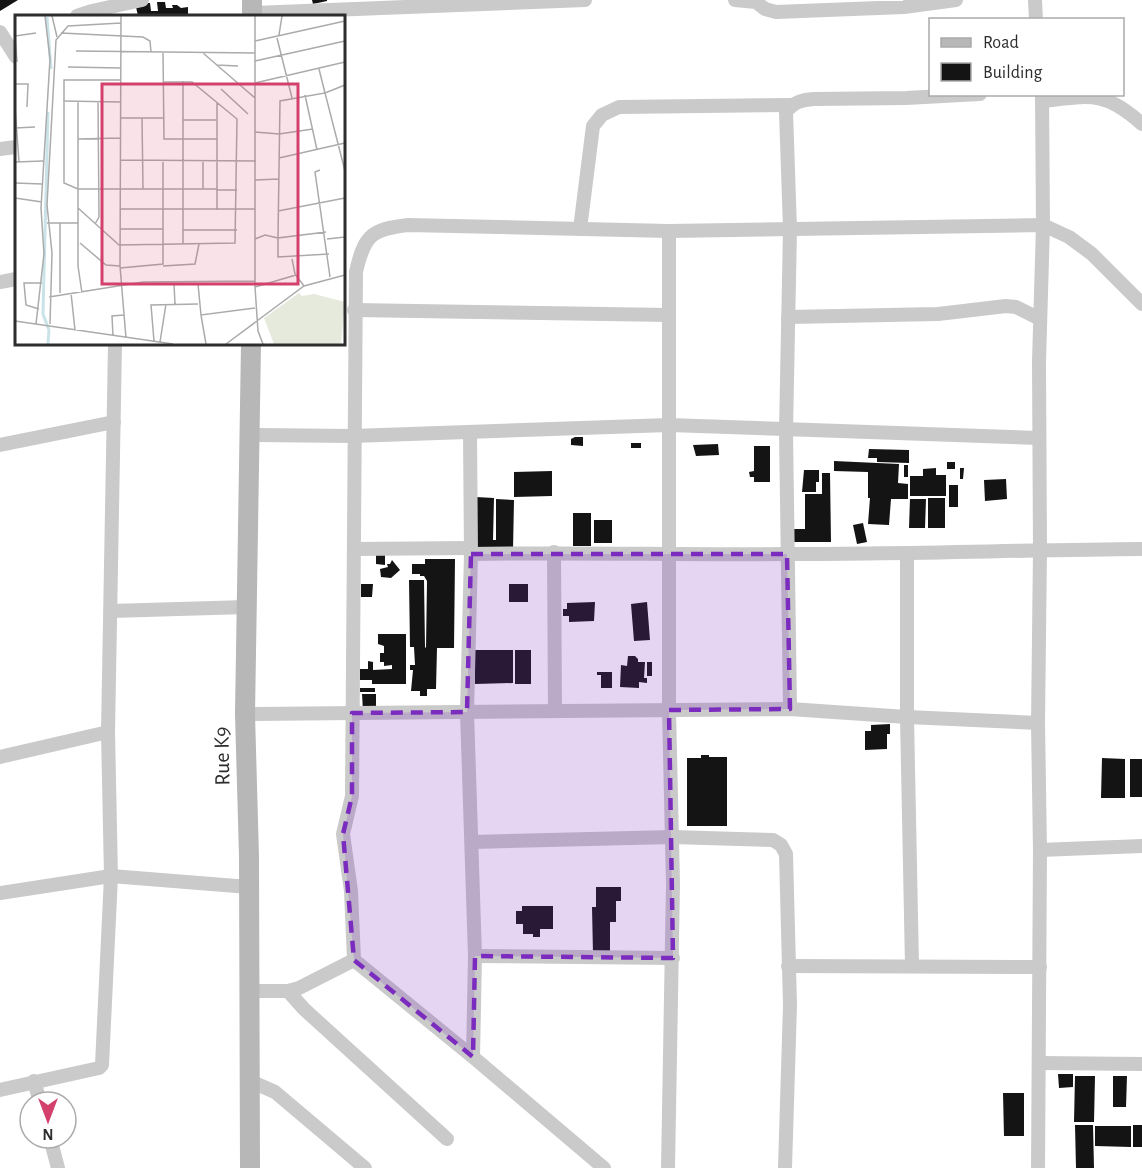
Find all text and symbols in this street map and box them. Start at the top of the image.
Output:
inset map [15,15,345,345]
legend [929,18,1124,96]
text: Road [983,34,1019,52]
text: Building [983,64,1043,82]
street label: Rue K9 [210,726,234,786]
north arrow [18,1090,78,1150]
text: N [42,1126,54,1142]

